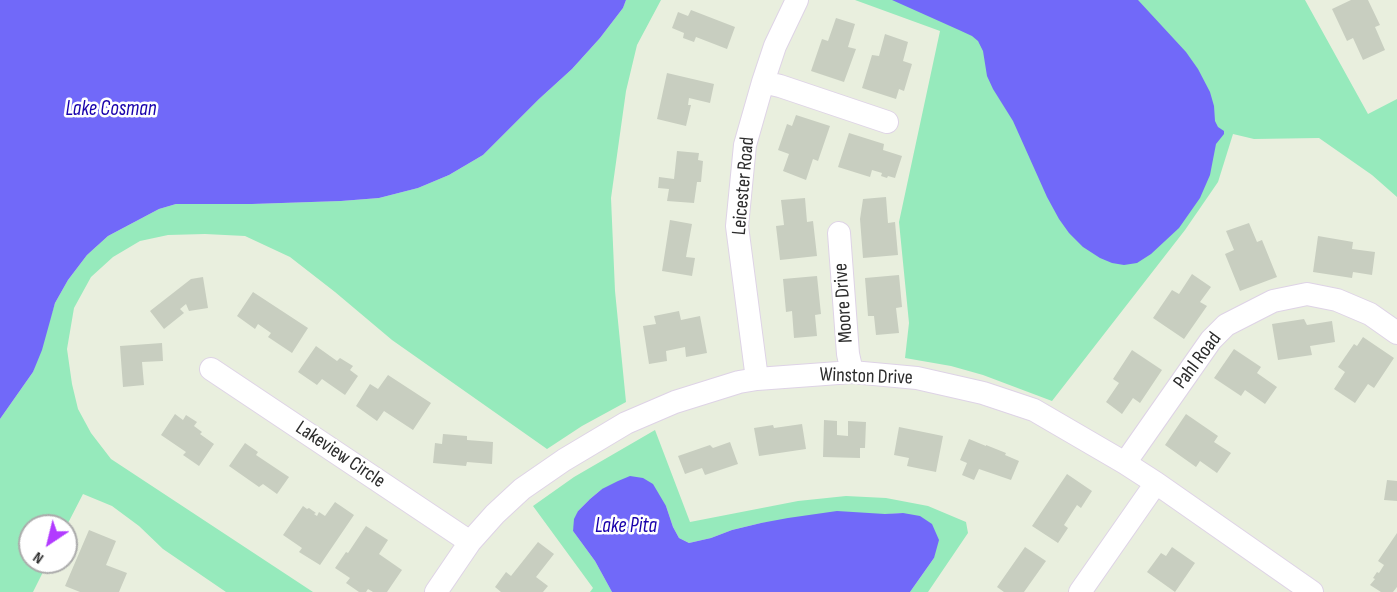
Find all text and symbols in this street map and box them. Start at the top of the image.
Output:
water label: Lake Cosman [65,97,157,123]
street label: Leicester Road [728,136,760,236]
street label: Moore Drive [829,262,859,344]
street label: Pahl Road [1169,328,1227,394]
street label: Winston Drive [819,363,913,391]
street label: Lakeview Circle [291,416,389,494]
north arrow [18,514,78,574]
water label: Lake Pita [595,514,657,540]
text: N [30,547,47,568]

